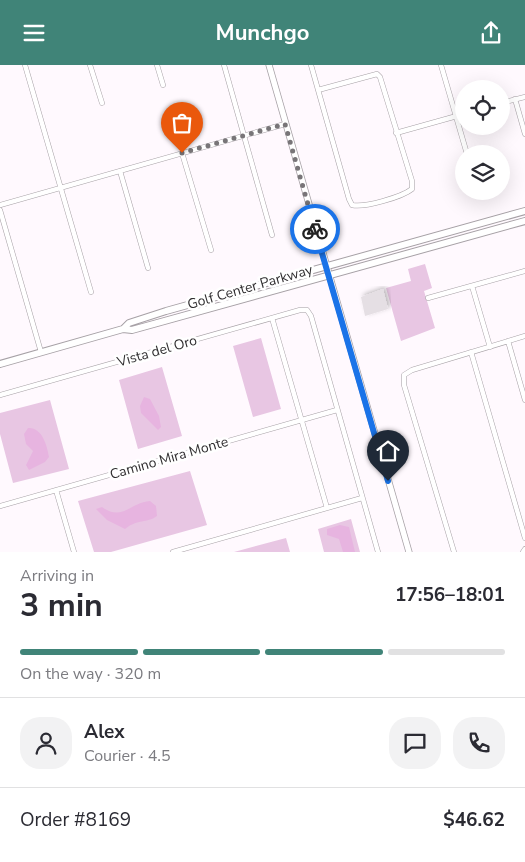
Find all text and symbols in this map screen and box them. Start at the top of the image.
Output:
text: Munchgo [216,18,309,48]
icon: menu [20,19,48,47]
icon: share [477,19,505,47]
map controls [455,80,510,200]
button: locate [455,80,510,135]
pin [161,102,203,153]
icon: bag [168,109,196,137]
button: layers [455,145,510,200]
courier [290,204,340,254]
icon: bike [301,215,329,243]
street label: Golf Center Parkway [185,260,316,314]
street label: Vista del Oro [114,330,199,372]
pin [367,430,409,481]
street label: Camino Mira Monte [108,432,230,484]
icon: home [374,437,402,465]
text: Arriving in [20,565,94,587]
text: 17:56–18:01 [395,582,505,608]
text: 3 min [20,584,103,627]
text: On the way · 320 m [20,663,161,685]
button: person [20,717,72,769]
button: chat [389,717,441,769]
button: phone [453,717,505,769]
text: Alex [84,719,125,745]
text: Courier · 4.5 [84,745,170,767]
text: Order #8169 [20,807,131,833]
text: $46.62 [443,807,505,833]

